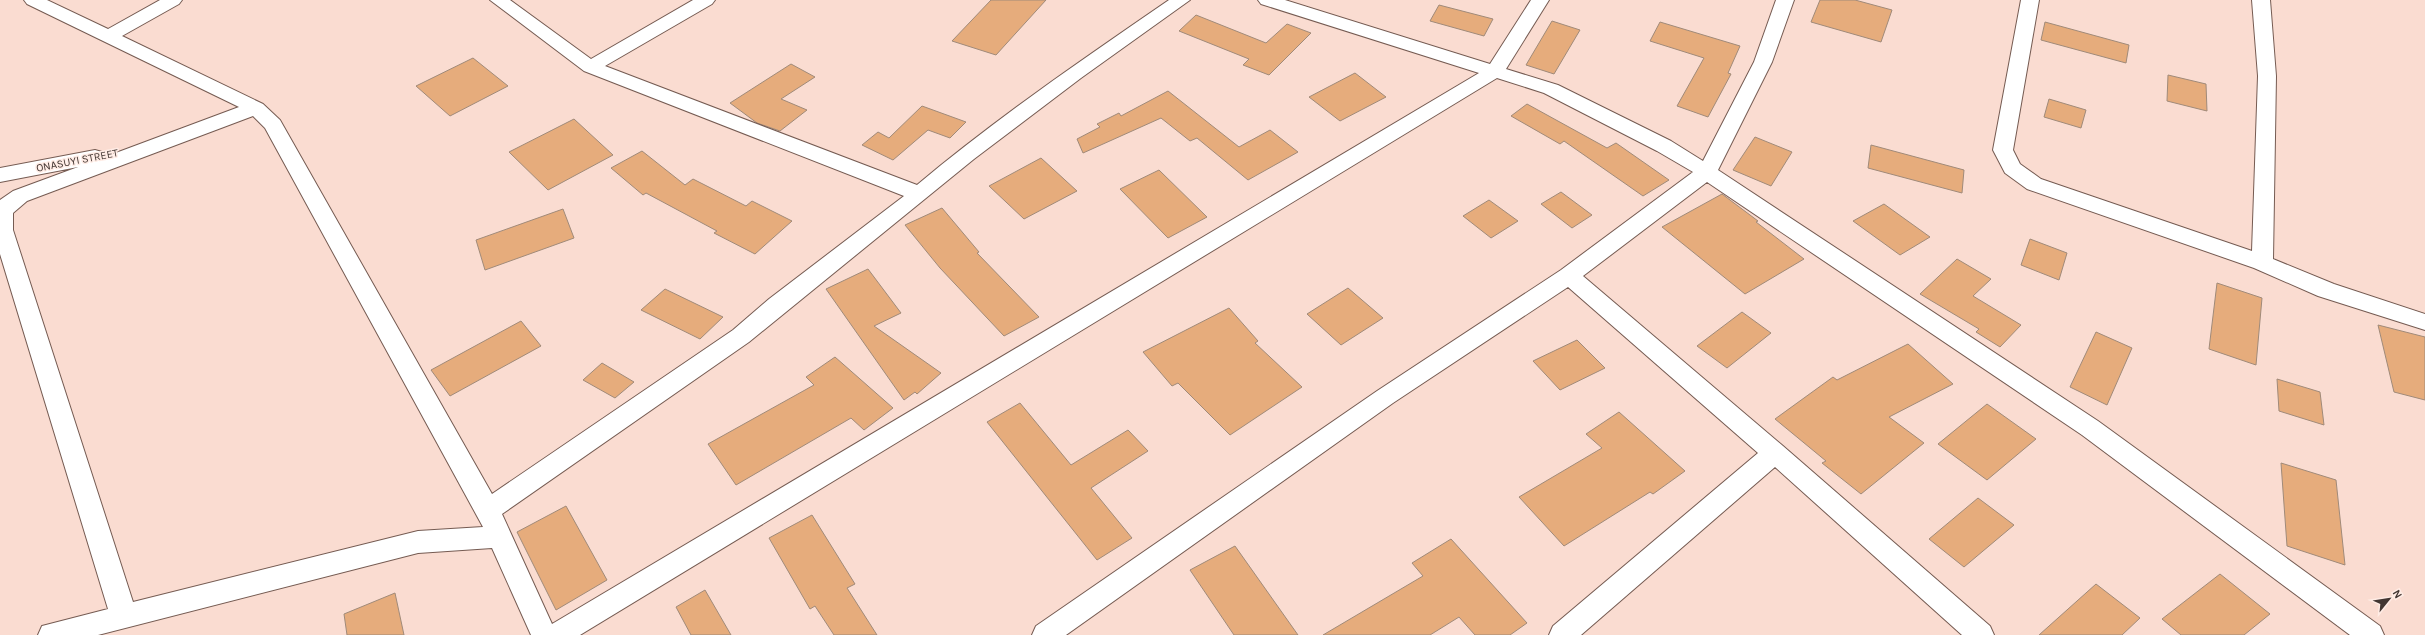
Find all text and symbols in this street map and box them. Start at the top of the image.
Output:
street label: ONASUYI STREET [35,146,120,175]
north arrow [2369,579,2409,619]
text: N [2390,588,2405,601]

